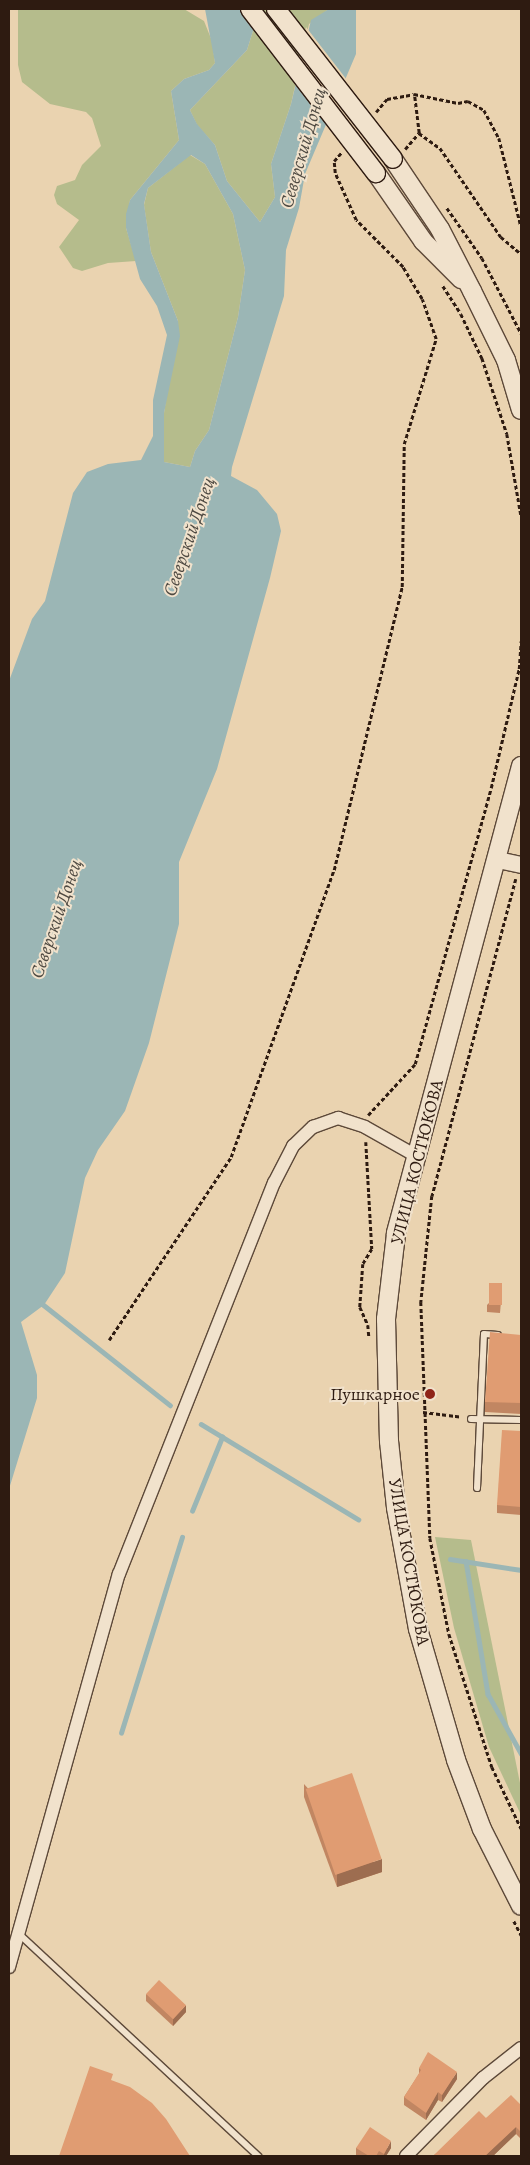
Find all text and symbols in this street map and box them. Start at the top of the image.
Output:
water label: Северский Донец [276,85,332,211]
water label: Северский Донец [159,475,221,599]
water label: Северский Донец [26,857,88,981]
street label: УЛИЦА КОСТЮКОВА [386,1077,448,1247]
place label: Пушкарное [330,1383,420,1405]
marker: Пушкарное [424,1388,436,1400]
street label: УЛИЦА КОСТЮКОВА [384,1477,434,1647]

